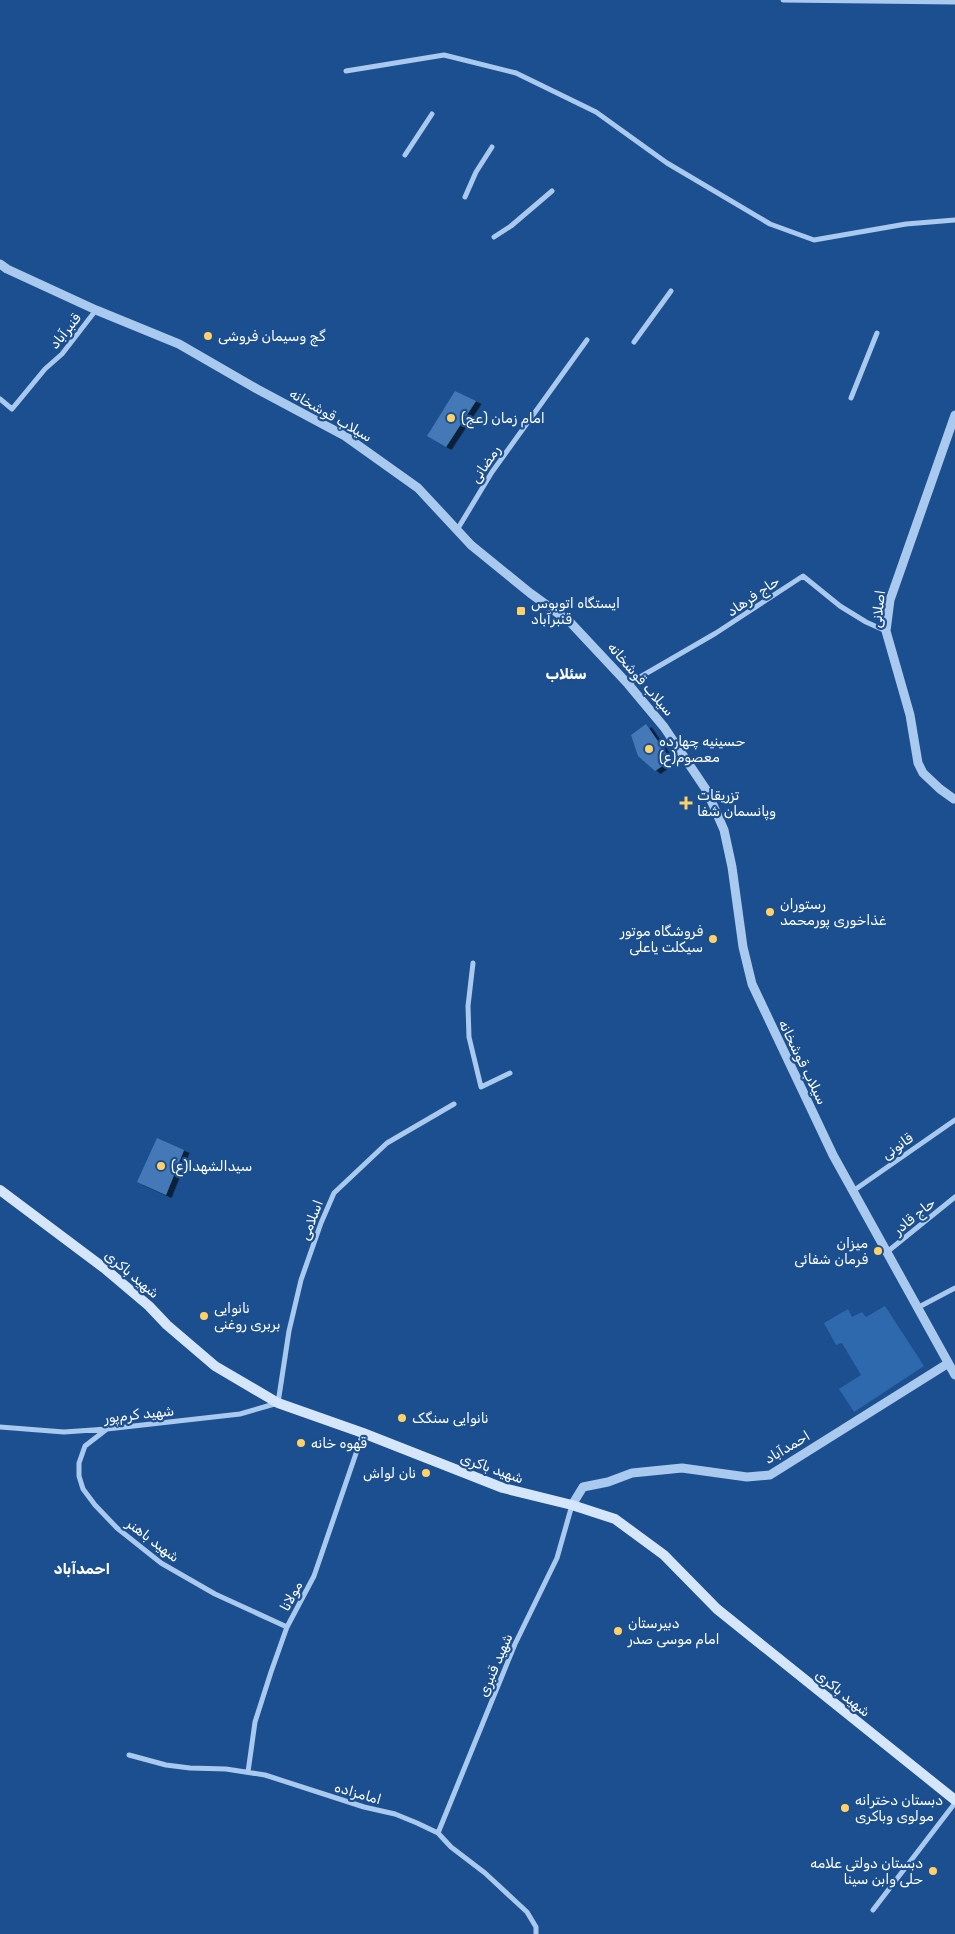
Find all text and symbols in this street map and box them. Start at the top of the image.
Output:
street label: قنبرآباد [46,310,85,353]
place label: گچ وسیمان فروشی [218,328,326,347]
marker: گچ وسیمان فروشی [202,330,214,342]
street label: سیلاب قوشخانه [287,385,375,446]
place label: امام زمان (عج) [461,410,545,429]
marker: امام زمان (عج) [445,412,457,424]
street label: رمضانی [467,442,504,486]
street label: حاج فرهاد [724,572,784,622]
street label: اصلانی [868,589,889,629]
place label: ایستگاه اتوبوس قنبرآباد [531,595,620,628]
marker: ایستگاه اتوبوس قنبرآباد [515,605,527,617]
street label: سیلاب قوشخانه [604,639,677,720]
district label: سئلاب [545,665,587,683]
place label: حسینیه چهارده معصوم(ع) [659,733,745,768]
marker: حسینیه چهارده معصوم(ع) [643,743,655,755]
place label: تزریقات وپانسمان شفا [697,787,776,821]
marker: تزریقات وپانسمان شفا [679,796,693,810]
place label: رستوران غذاخوری پورمحمد [780,896,887,930]
marker: رستوران غذاخوری پورمحمد [764,906,776,918]
place label: فروشگاه موتور سیکلت یاعلی [619,923,703,956]
marker: فروشگاه موتور سیکلت یاعلی [707,933,719,945]
street label: سیلاب قوشخانه [775,1017,830,1107]
street label: قانونی [878,1129,917,1163]
place label: سیدالشهدا(ع) [171,1158,252,1177]
marker: سیدالشهدا(ع) [155,1160,167,1172]
street label: حاج قادر [889,1194,940,1241]
street label: اسلامی [296,1198,327,1243]
place label: میزان فرمان شفائی [794,1235,868,1268]
marker: میزان فرمان شفائی [872,1245,884,1257]
street label: شهید باکری [101,1247,162,1302]
place label: نانوایی بربری روغنی [214,1300,280,1333]
marker: نانوایی بربری روغنی [198,1310,210,1322]
street label: شهید کرم‌پور [102,1402,175,1428]
place label: نانوایی سنگک [412,1410,489,1427]
marker: نانوایی سنگک [396,1412,408,1424]
street label: احمدآباد [761,1427,813,1468]
place label: قهوه خانه [311,1435,367,1452]
marker: قهوه خانه [295,1437,307,1449]
street label: شهید باکری [458,1450,526,1487]
place label: نان لواش [363,1465,416,1482]
marker: نان لواش [420,1467,432,1479]
street label: شهید باهنر [122,1514,183,1566]
district label: احمدآباد [54,1560,110,1578]
street label: مولانا [277,1578,306,1614]
place label: دبیرستان امام موسی صدر [627,1615,720,1649]
marker: دبیرستان امام موسی صدر [612,1625,624,1637]
street label: شهید قنبری [474,1631,516,1700]
street label: شهید باکری [812,1666,874,1721]
street label: امامزاده [332,1779,383,1808]
place label: دبستان دخترانه مولوی وباکری [855,1792,943,1825]
marker: دبستان دخترانه مولوی وباکری [839,1802,851,1814]
place label: دبستان دولتی علامه حلی وابن سینا [810,1855,923,1888]
marker: دبستان دولتی علامه حلی وابن سینا [927,1865,939,1877]

